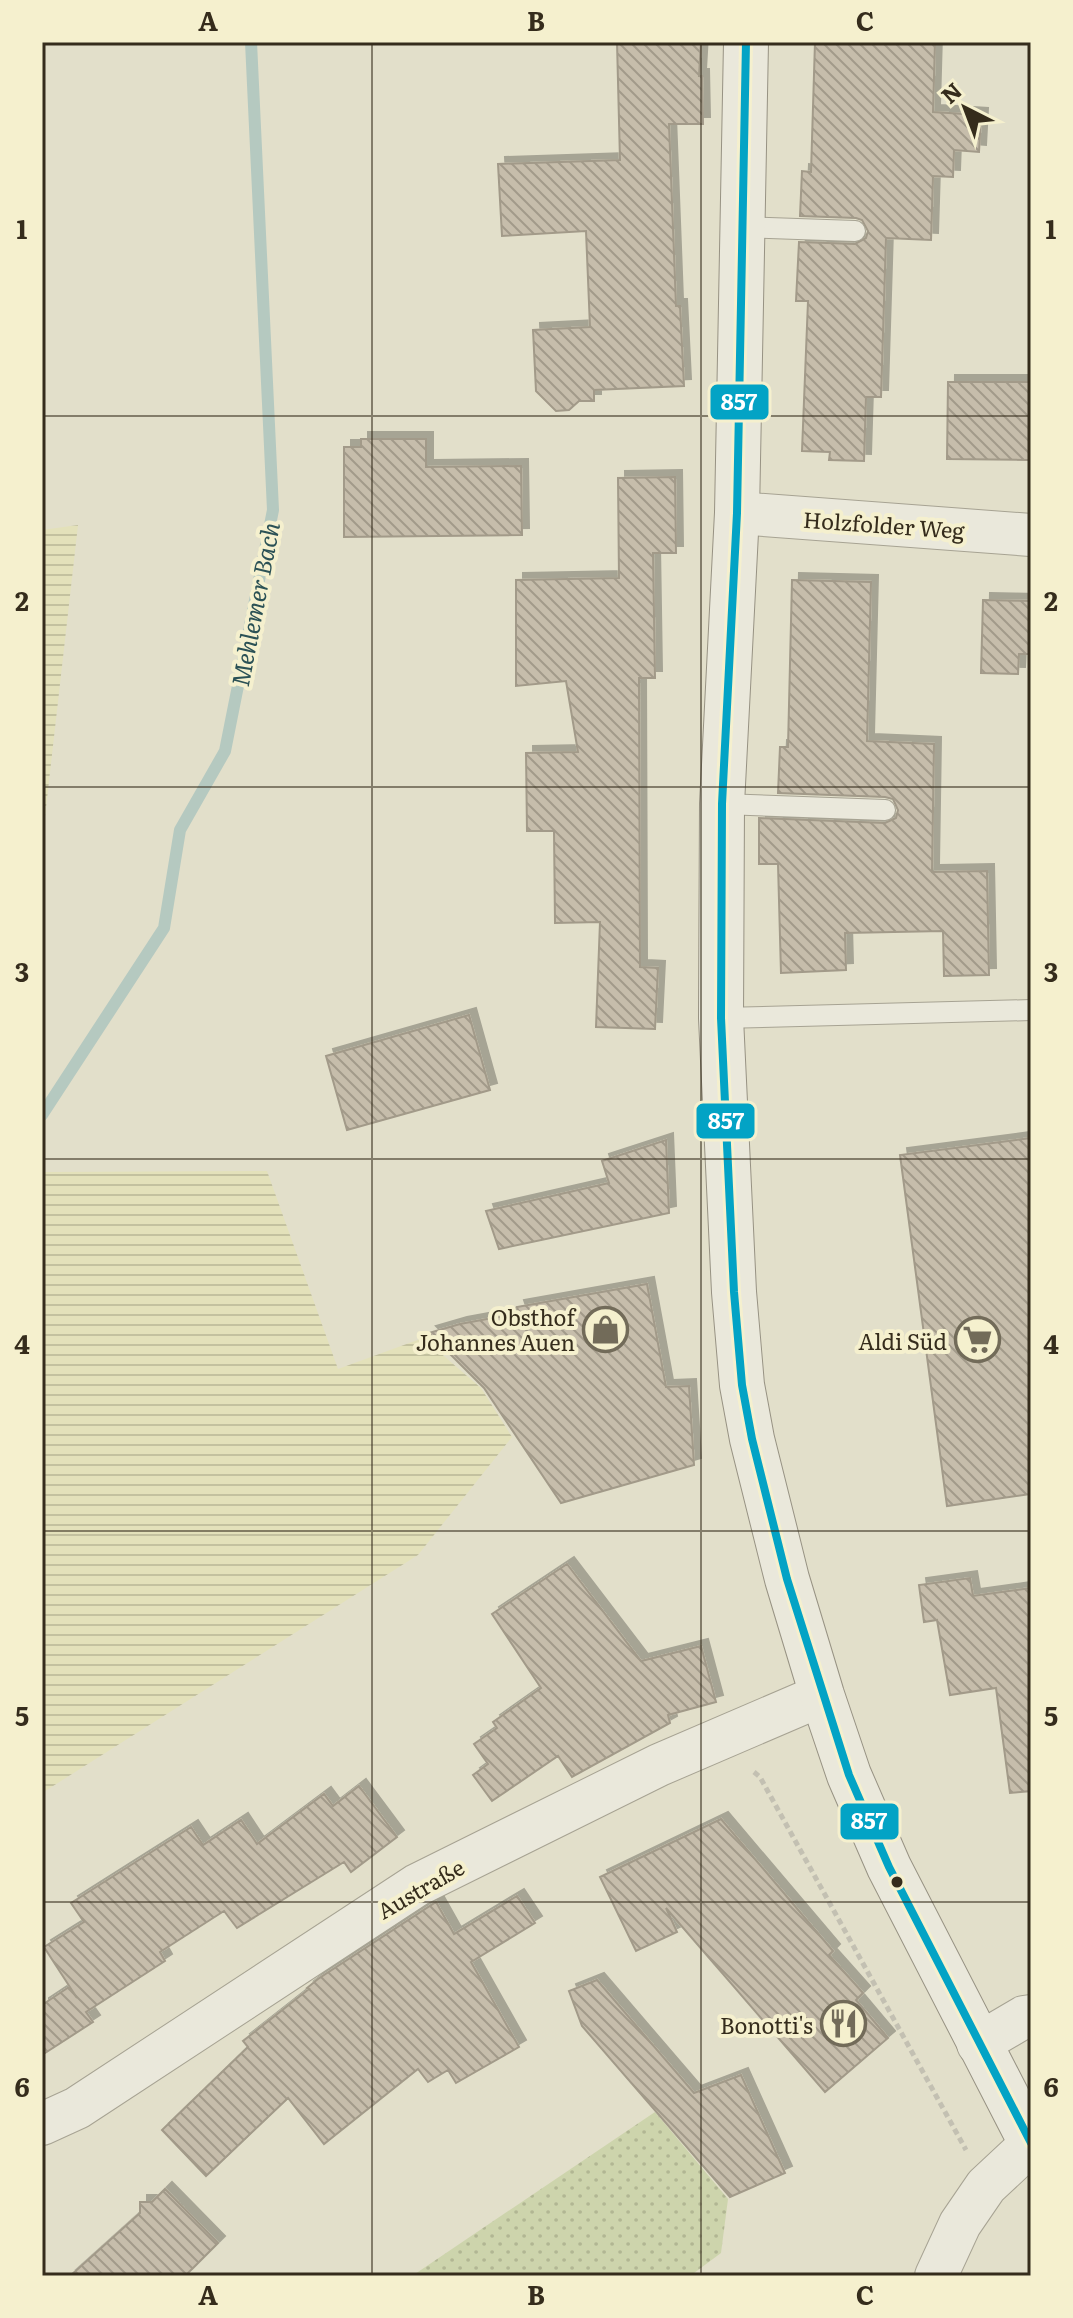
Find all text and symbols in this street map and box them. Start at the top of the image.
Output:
text: A [198,0,218,39]
text: B [527,0,545,39]
text: C [856,0,874,39]
north arrow [925,68,1005,148]
text: N [933,74,969,110]
text: 1 [17,208,28,247]
text: 1 [1046,208,1057,247]
line badge: 857 [709,383,770,421]
text: 857 [721,384,757,417]
street label: Holzfolder Weg [802,502,967,546]
water label: Mehlemer Bach [221,519,287,689]
text: 2 [15,580,29,619]
text: 2 [1044,580,1058,619]
text: 3 [15,951,29,990]
text: 3 [1044,951,1058,990]
line badge: 857 [695,1102,756,1140]
text: 857 [708,1103,744,1136]
place label: Obsthof Johannes Auen [416,1300,576,1358]
shop icon: Obsthof Johannes Auen [582,1305,630,1353]
supermarket icon: Aldi Süd [954,1316,1002,1364]
text: 4 [14,1323,30,1362]
text: 4 [1043,1323,1059,1362]
place label: Aldi Süd [858,1324,947,1357]
text: 5 [15,1695,29,1734]
text: 5 [1044,1695,1058,1734]
line badge: 857 [839,1802,900,1841]
text: 857 [851,1803,887,1836]
street label: Austraße [370,1850,470,1926]
unlabelled marker [889,1874,905,1890]
restaurant icon: Bonotti's [820,2000,868,2048]
place label: Bonotti's [720,2008,813,2041]
text: 6 [14,2066,30,2105]
text: 6 [1043,2066,1059,2105]
text: A [198,2274,218,2313]
text: B [527,2274,545,2313]
text: C [856,2274,874,2313]

